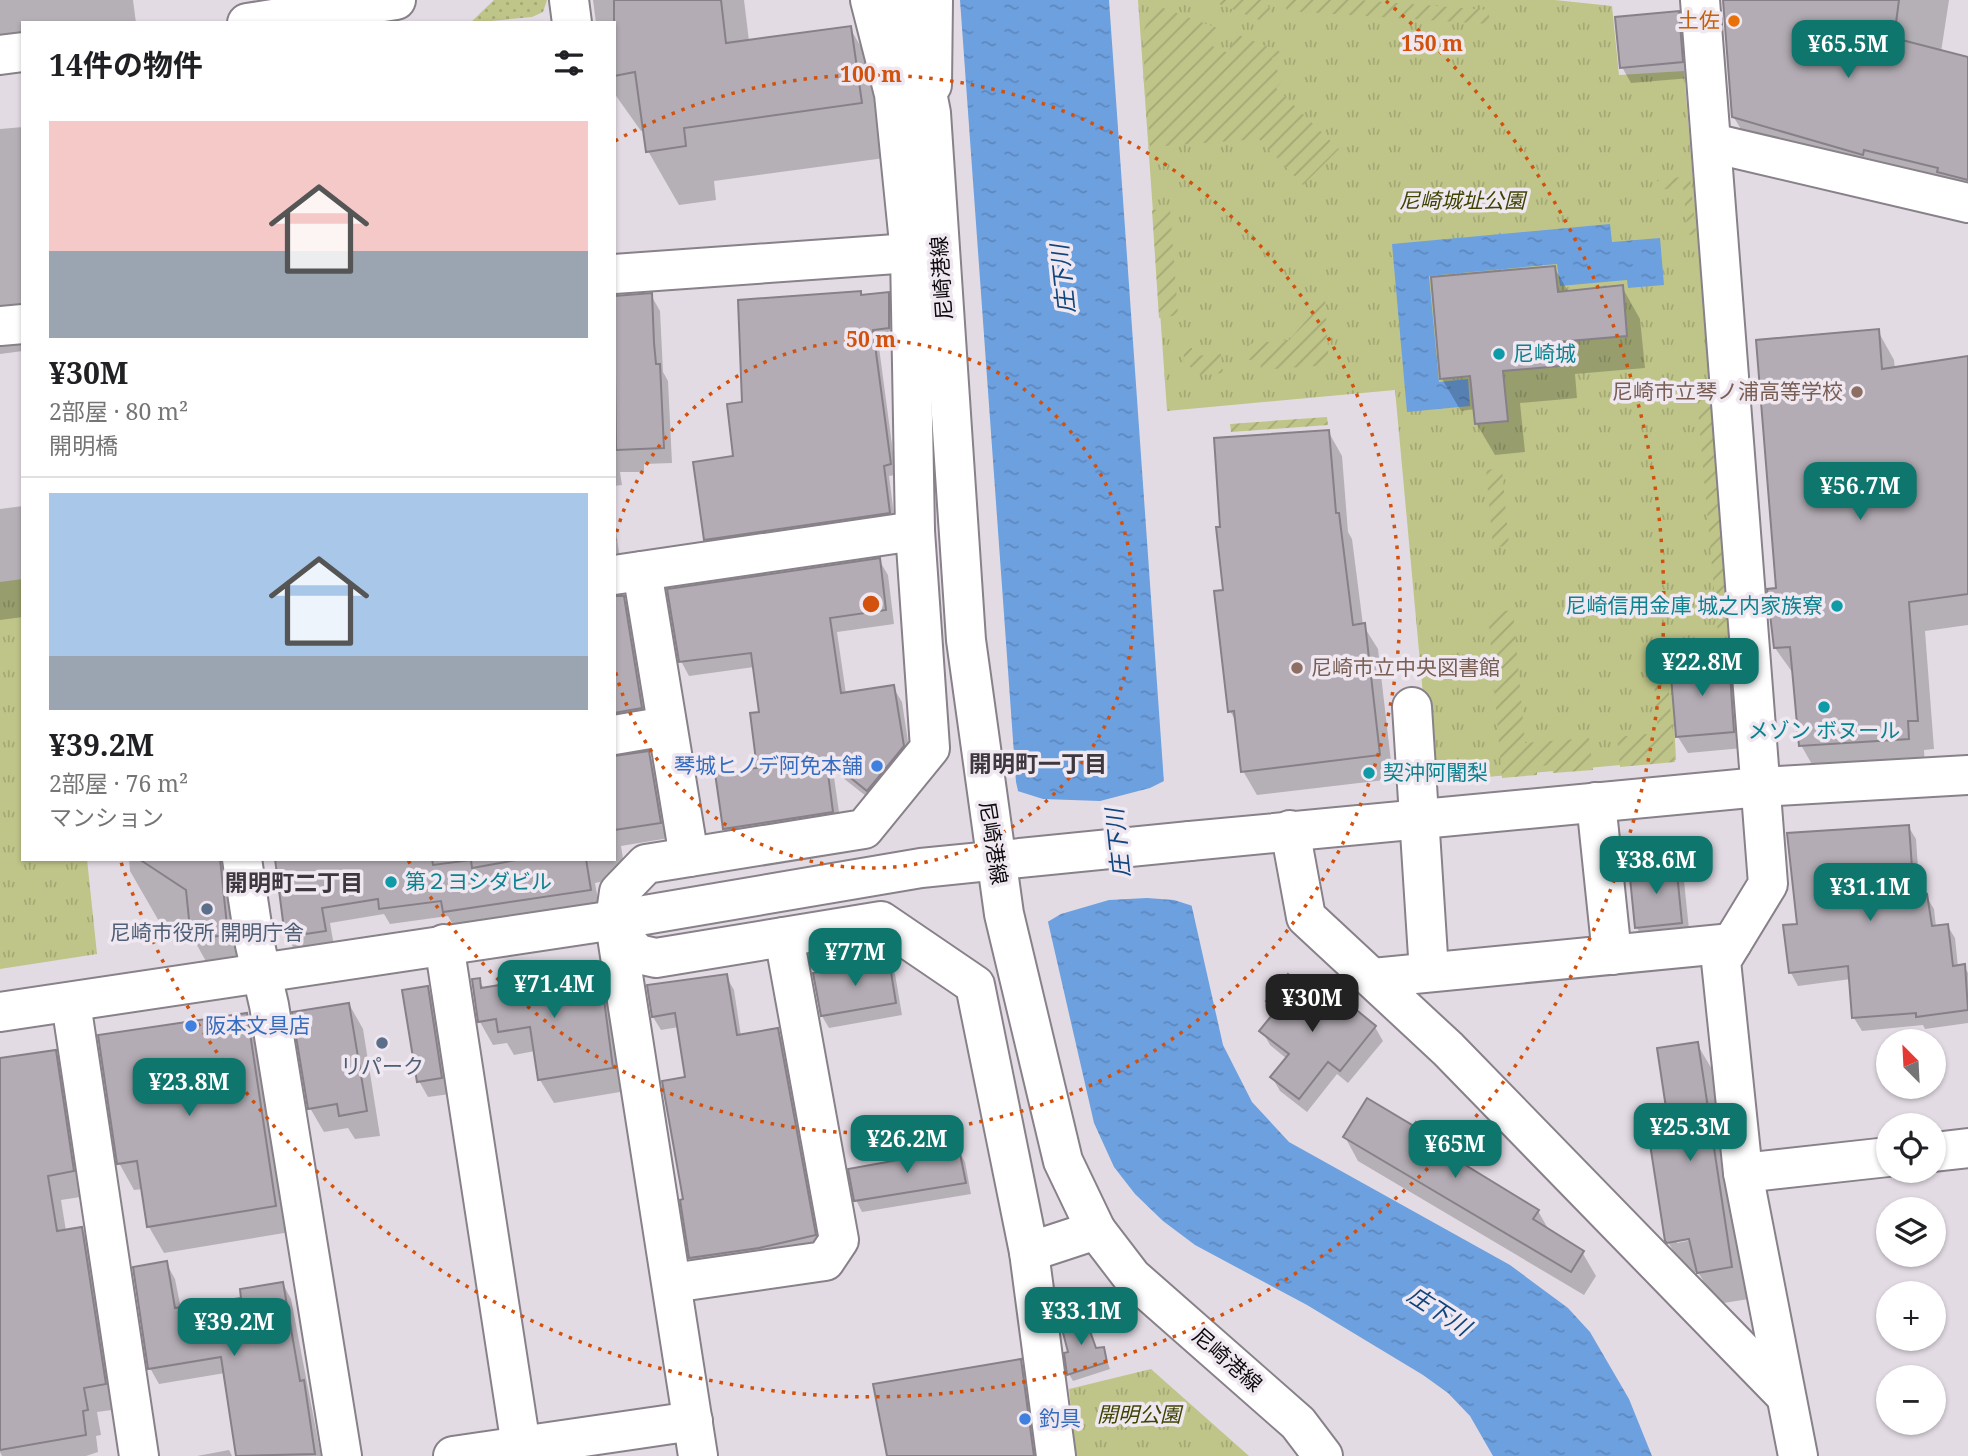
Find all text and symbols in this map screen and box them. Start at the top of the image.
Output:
place label: 土佐 [1678,6,1720,34]
marker: 土佐 [1726,13,1742,29]
pin: ¥65.5M [1791,20,1905,80]
text: ¥65.5M [1808,27,1888,59]
text: 150 m [1401,29,1463,57]
text: 14件の物件 [49,44,203,85]
icon: filters [550,44,588,82]
text: 100 m [840,60,902,88]
icon: home [256,166,382,292]
park label: 尼崎城址公園 [1399,186,1528,214]
street label: 尼崎港線 [924,235,958,321]
water label: 庄下川 [1042,240,1082,315]
text: 50 m [846,325,896,353]
place label: 尼崎城 [1513,339,1576,367]
marker: 尼崎城 [1491,346,1507,362]
text: ¥30M [49,352,128,393]
place label: 尼崎市立琴ノ浦高等学校 [1612,377,1843,405]
marker: 尼崎市立琴ノ浦高等学校 [1849,384,1865,400]
text: 2部屋 · 80 m² [49,395,188,427]
text: 開明橋 [49,429,118,461]
pin: ¥56.7M [1803,462,1917,522]
text: ¥56.7M [1820,469,1900,501]
icon: home [256,538,382,664]
place label: 尼崎信用金庫 城之内家族寮 [1566,591,1823,619]
centre of rings [859,592,883,616]
marker: 尼崎信用金庫 城之内家族寮 [1829,598,1845,614]
pin: ¥22.8M [1645,638,1759,698]
text: ¥22.8M [1662,645,1742,677]
place label: 尼崎市立中央図書館 [1311,653,1500,681]
marker: 尼崎市立中央図書館 [1289,660,1305,676]
marker: メゾン ボヌール [1816,699,1832,715]
place label: メゾン ボヌール [1748,716,1900,744]
text: ¥39.2M [49,724,154,765]
district label: 開明町一丁目 [969,747,1107,779]
place label: 琴城ヒノデ阿免本舗 [674,751,863,779]
marker: 琴城ヒノデ阿免本舗 [869,758,885,774]
place label: 契沖阿闍梨 [1383,758,1488,786]
marker: 契沖阿闍梨 [1361,765,1377,781]
text: 2部屋 · 76 m² [49,767,188,799]
street label: 尼崎港線 [974,799,1014,887]
text: マンション [49,801,164,833]
water label: 庄下川 [1097,804,1137,879]
pin: ¥38.6M [1599,836,1713,896]
text: ¥38.6M [1616,843,1696,875]
pin: ¥31.1M [1813,864,1927,923]
district label: 開明町二丁目 [225,866,363,898]
place label: 第２ヨシダビル [405,867,552,895]
text: ¥31.1M [1830,870,1910,902]
marker: 第２ヨシダビル [383,874,399,890]
marker: 尼崎市役所 開明庁舎 [199,901,215,917]
place label: 尼崎市役所 開明庁舎 [110,918,304,946]
pin: ¥77M [814,928,896,988]
text: ¥77M [825,935,885,967]
pin: ¥71.4M [497,960,611,1020]
text: ¥71.4M [514,967,594,999]
pin: ¥30M [1271,974,1353,1034]
text: ¥30M [1282,981,1342,1013]
place label: 阪本文具店 [205,1011,310,1039]
marker: 阪本文具店 [183,1018,199,1034]
north arrow [1876,1029,1946,1099]
map controls [1876,1029,1946,1435]
marker: リパーク [374,1035,390,1051]
place label: リパーク [340,1052,424,1080]
pin: ¥23.8M [132,1058,246,1118]
text: ¥23.8M [149,1065,229,1097]
pin: ¥25.3M [1633,1104,1747,1163]
text: ¥25.3M [1650,1110,1730,1142]
button: locate [1876,1113,1946,1183]
pin: ¥26.2M [850,1116,964,1175]
pin: ¥65M [1414,1120,1496,1180]
text: ¥26.2M [867,1122,947,1154]
text: ¥65M [1425,1127,1485,1159]
button: layers [1876,1197,1946,1267]
water label: 庄下川 [1402,1278,1480,1344]
button: + [1876,1281,1946,1351]
pin: ¥33.1M [1024,1288,1138,1347]
text: ¥33.1M [1041,1294,1121,1326]
pin: ¥39.2M [177,1298,291,1358]
text: ¥39.2M [194,1305,274,1337]
street label: 尼崎港線 [1187,1321,1269,1397]
button: − [1876,1365,1946,1435]
park label: 開明公園 [1097,1400,1184,1428]
place label: 釣具 [1039,1404,1081,1432]
marker: 釣具 [1017,1411,1033,1427]

